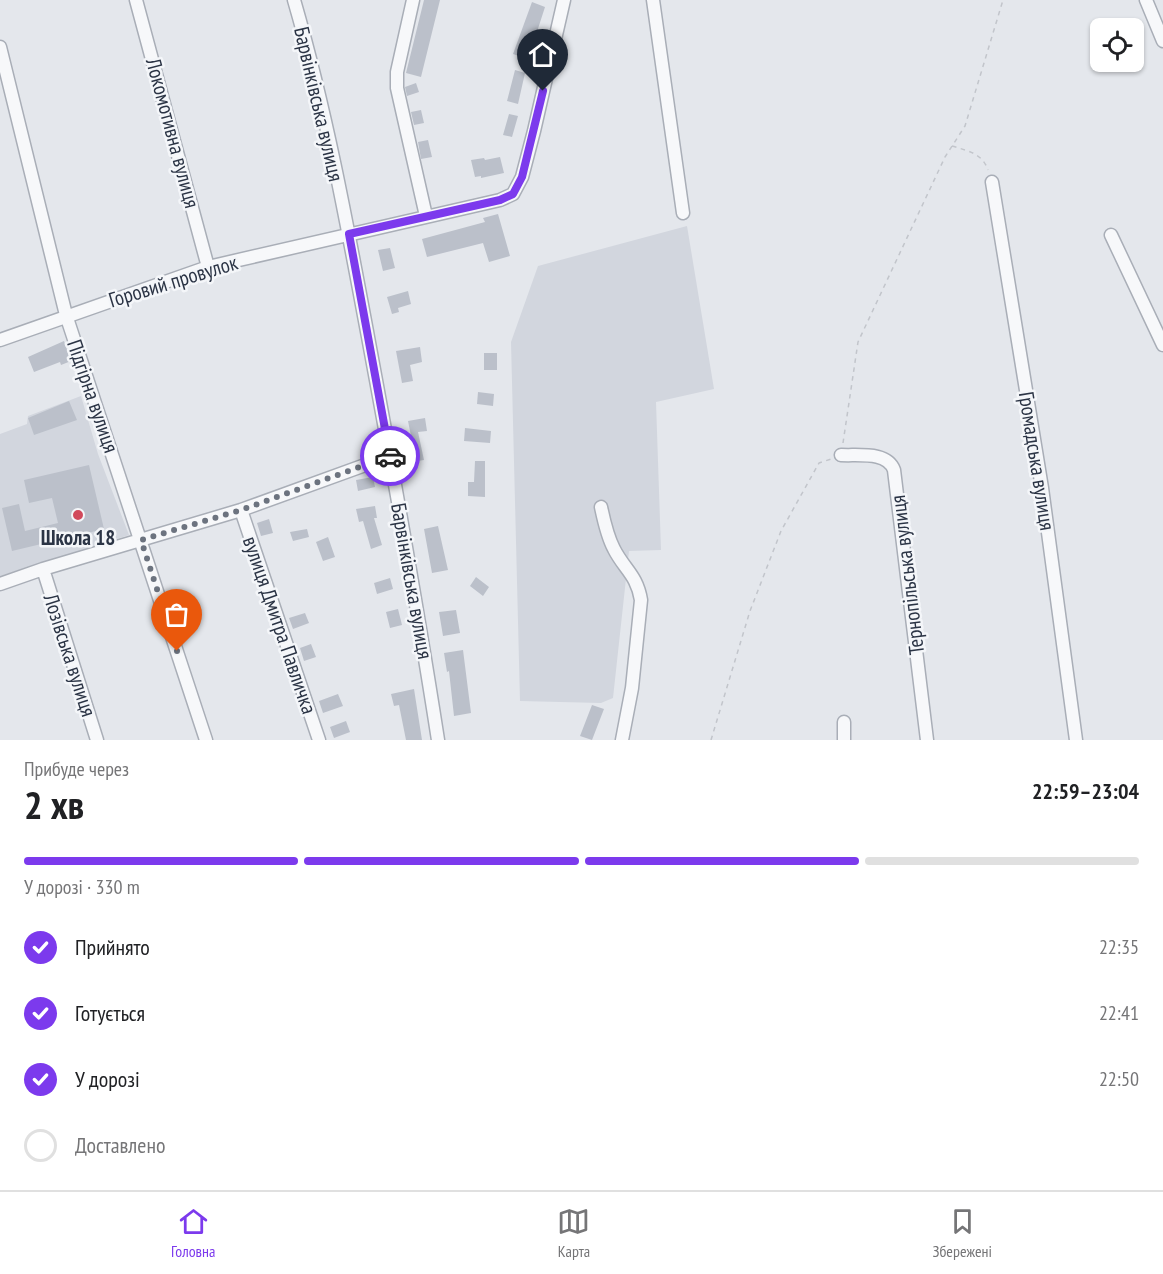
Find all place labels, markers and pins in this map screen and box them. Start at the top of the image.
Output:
pin [517,29,568,91]
marker: Школа 18 [71,508,85,522]
place label: Школа 18 [41,524,115,551]
pin [151,589,202,651]

